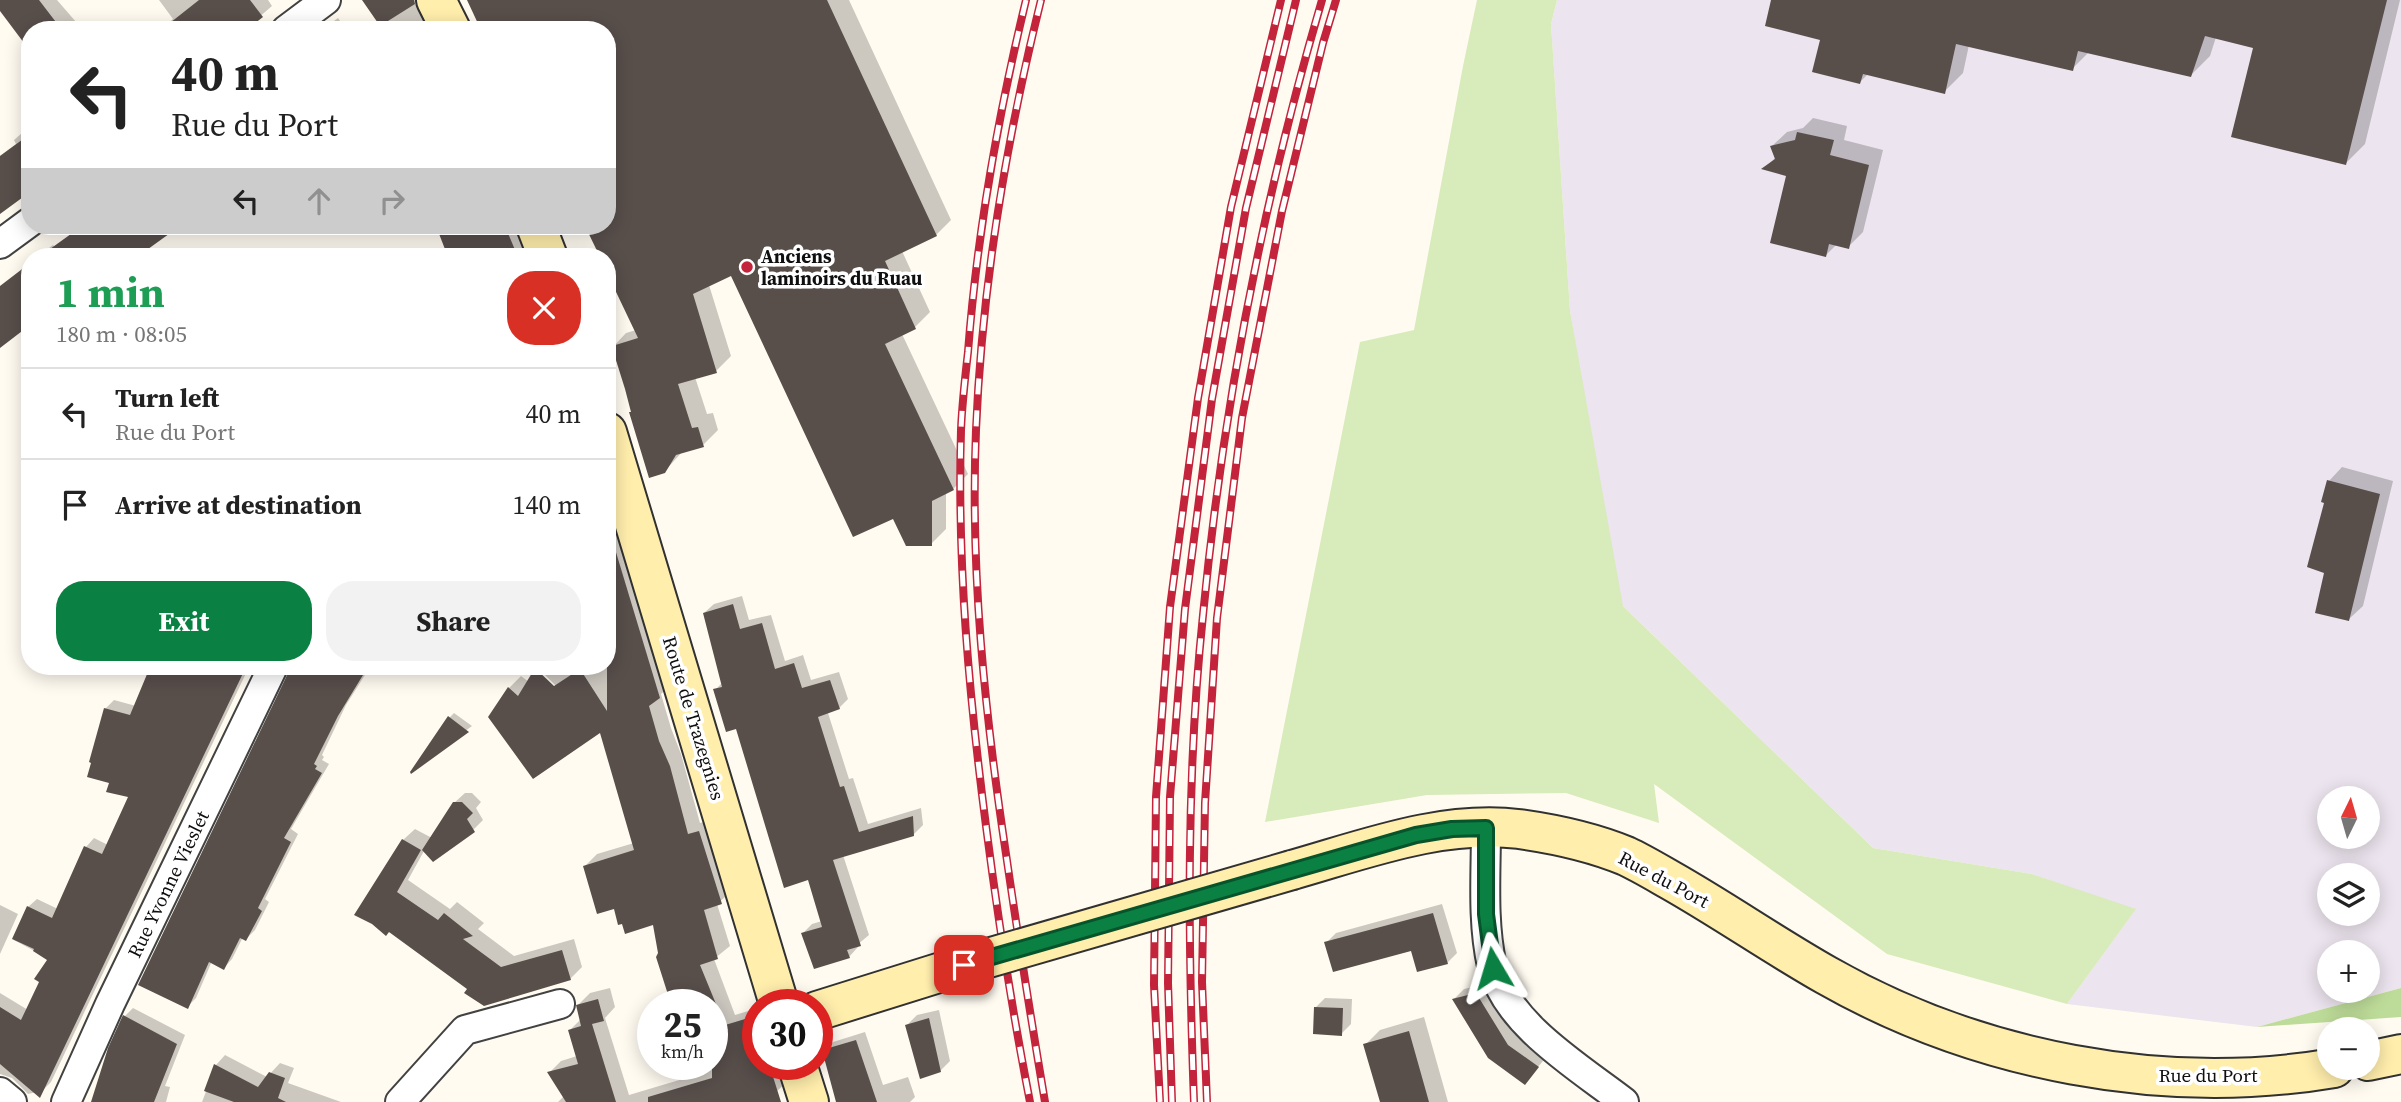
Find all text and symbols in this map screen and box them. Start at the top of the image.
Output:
text: 40 m [171,39,279,106]
icon: left [56,49,147,140]
text: Rue du Port [171,103,338,147]
icon: left [227,182,265,220]
icon: ahead [300,182,338,220]
icon: right [373,182,411,220]
place label: Anciens laminoirs du Ruau [761,243,923,291]
marker: Anciens laminoirs du Ruau [739,259,755,275]
text: 1 min [56,263,165,321]
button: close [507,271,581,345]
text: 180 m · 08:05 [56,318,187,350]
text: Turn left [115,380,219,416]
icon: left [56,395,94,433]
text: 40 m [526,396,581,432]
text: Rue du Port [115,416,235,448]
icon: arrive [56,486,94,524]
text: Arrive at destination [115,487,362,523]
text: 140 m [513,487,581,523]
button: Exit [56,581,312,661]
button: Share [326,581,581,661]
street label: Route de Trazegnies [657,633,731,803]
north arrow [2317,786,2380,849]
map controls [2317,786,2380,1080]
street label: Rue Yvonne Vieslet [121,805,215,962]
street label: Rue du Port [1614,844,1715,914]
button: layers [2317,863,2380,926]
position arrow [1456,931,1530,1005]
pin [934,935,994,995]
button: + [2317,940,2380,1003]
icon: arrive [945,946,983,984]
speed limit sign: 30 [742,989,833,1080]
text: 25 [664,1001,701,1049]
button: − [2317,1017,2380,1080]
text: km/h [661,1039,704,1064]
street label: Rue du Port [2158,1062,2258,1088]

